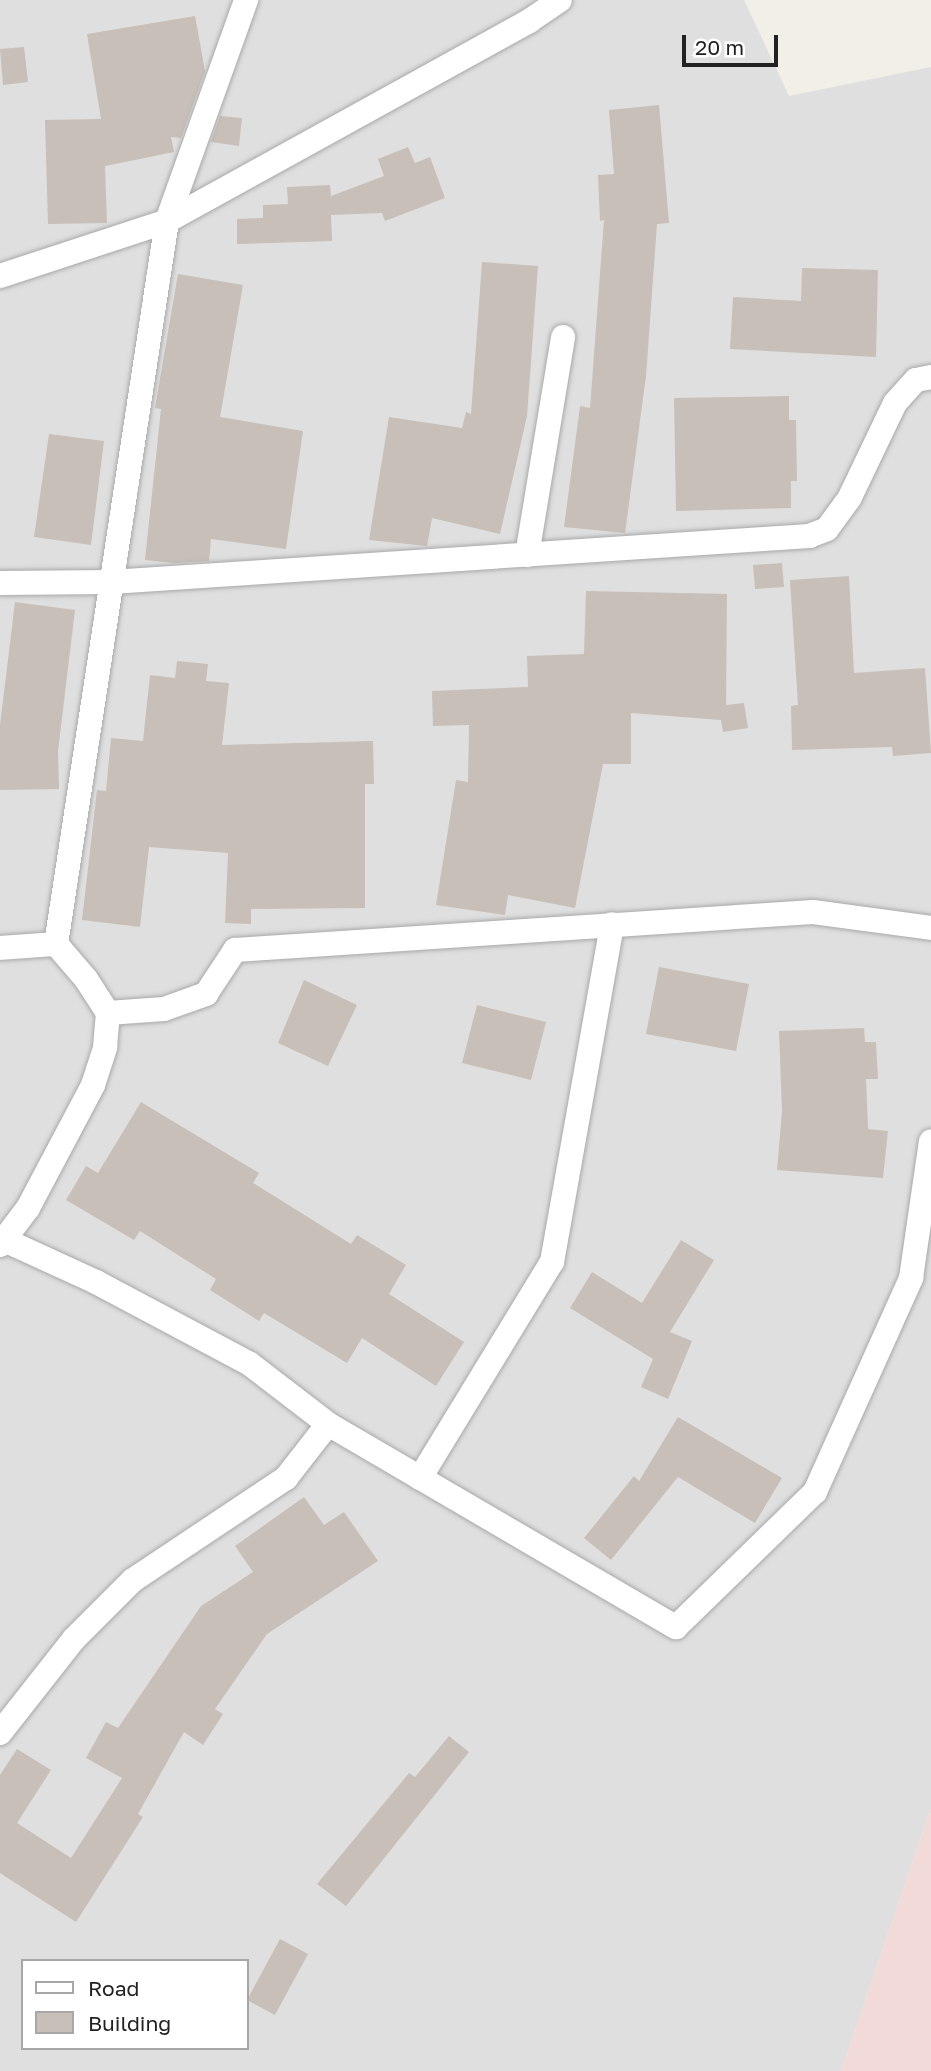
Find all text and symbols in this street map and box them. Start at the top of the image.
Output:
scale bar [686,21,782,65]
text: 20 m [695,34,744,60]
legend [21,1959,248,2050]
text: Road [88,1975,139,2001]
text: Building [88,2010,171,2036]

